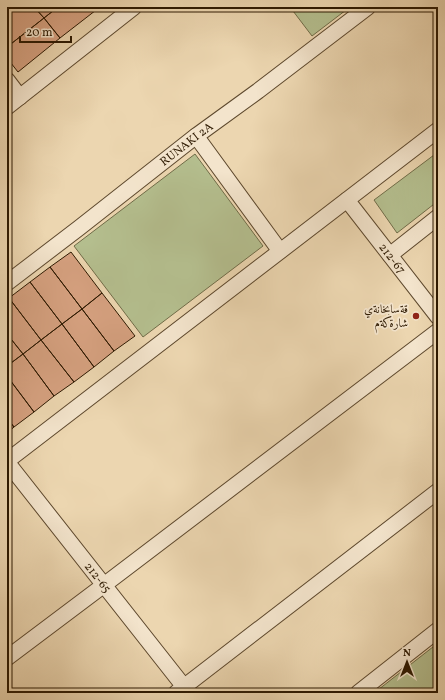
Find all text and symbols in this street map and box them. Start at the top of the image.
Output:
scale bar [20,18,71,44]
text: 20 m [26,25,53,41]
street label: RUNAKI 2A [157,119,217,170]
street label: 212-67 [375,240,409,278]
place label: قةسابخانةي شارةكةم [364,302,408,334]
marker: قةسابخانةي شارةكةم [411,311,421,321]
street label: 212-65 [80,559,114,597]
north arrow [387,642,427,682]
text: N [403,646,411,661]

